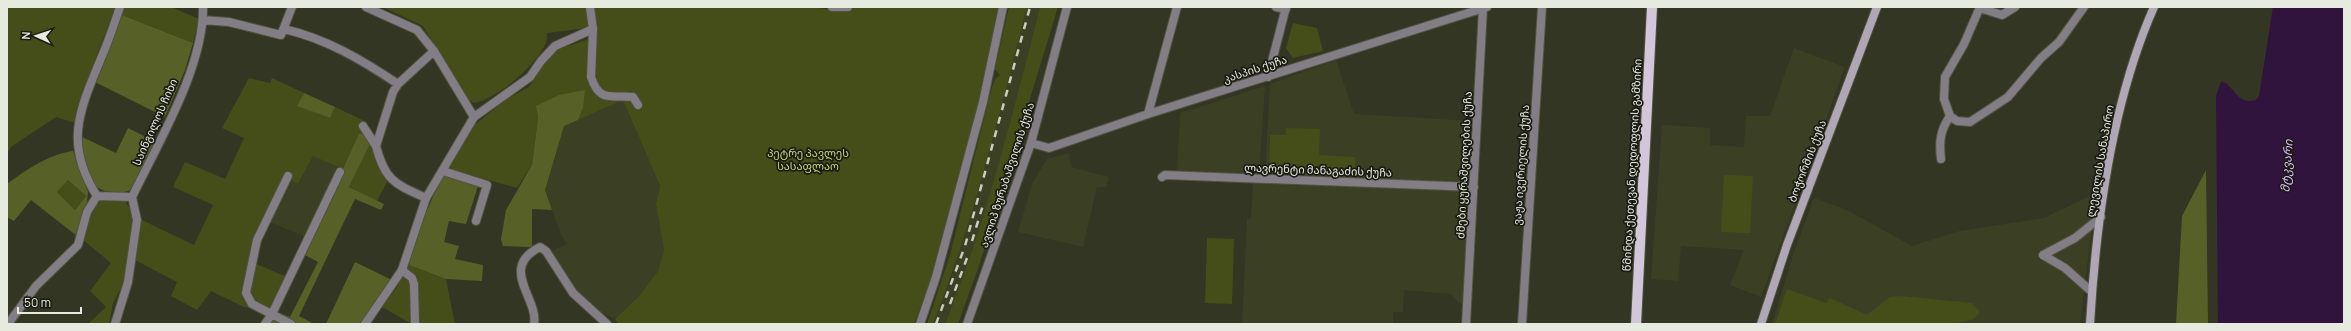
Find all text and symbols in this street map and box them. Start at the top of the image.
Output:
north arrow [16,16,56,56]
text: N [18,31,33,40]
street label: კასპის ქუჩა [1221,51,1289,86]
street label: წმინდა ქეთევან დედოფლის გამზირი [1618,58,1645,272]
street label: საინგილოს ჩიხი [129,76,180,168]
street label: ძმები ყურაშვილების ქუჩა [1452,91,1475,239]
street label: ავლიპ ზურაბაშვილის ქუჩა [976,100,1037,249]
street label: ლევილის სანაპირო [2082,103,2117,218]
street label: ვაჟა ივერიელის ქუჩა [1509,104,1532,226]
street label: ბოჭორმის ქუჩა [1784,118,1829,204]
water label: მტკვარი [2276,138,2297,193]
park label: პეტრე პავლეს სასაფლაო [767,145,849,173]
street label: ლავრენტი მანაგაძის ქუჩა [1244,159,1392,180]
scale bar [18,289,81,315]
text: 50 m [24,294,51,311]

